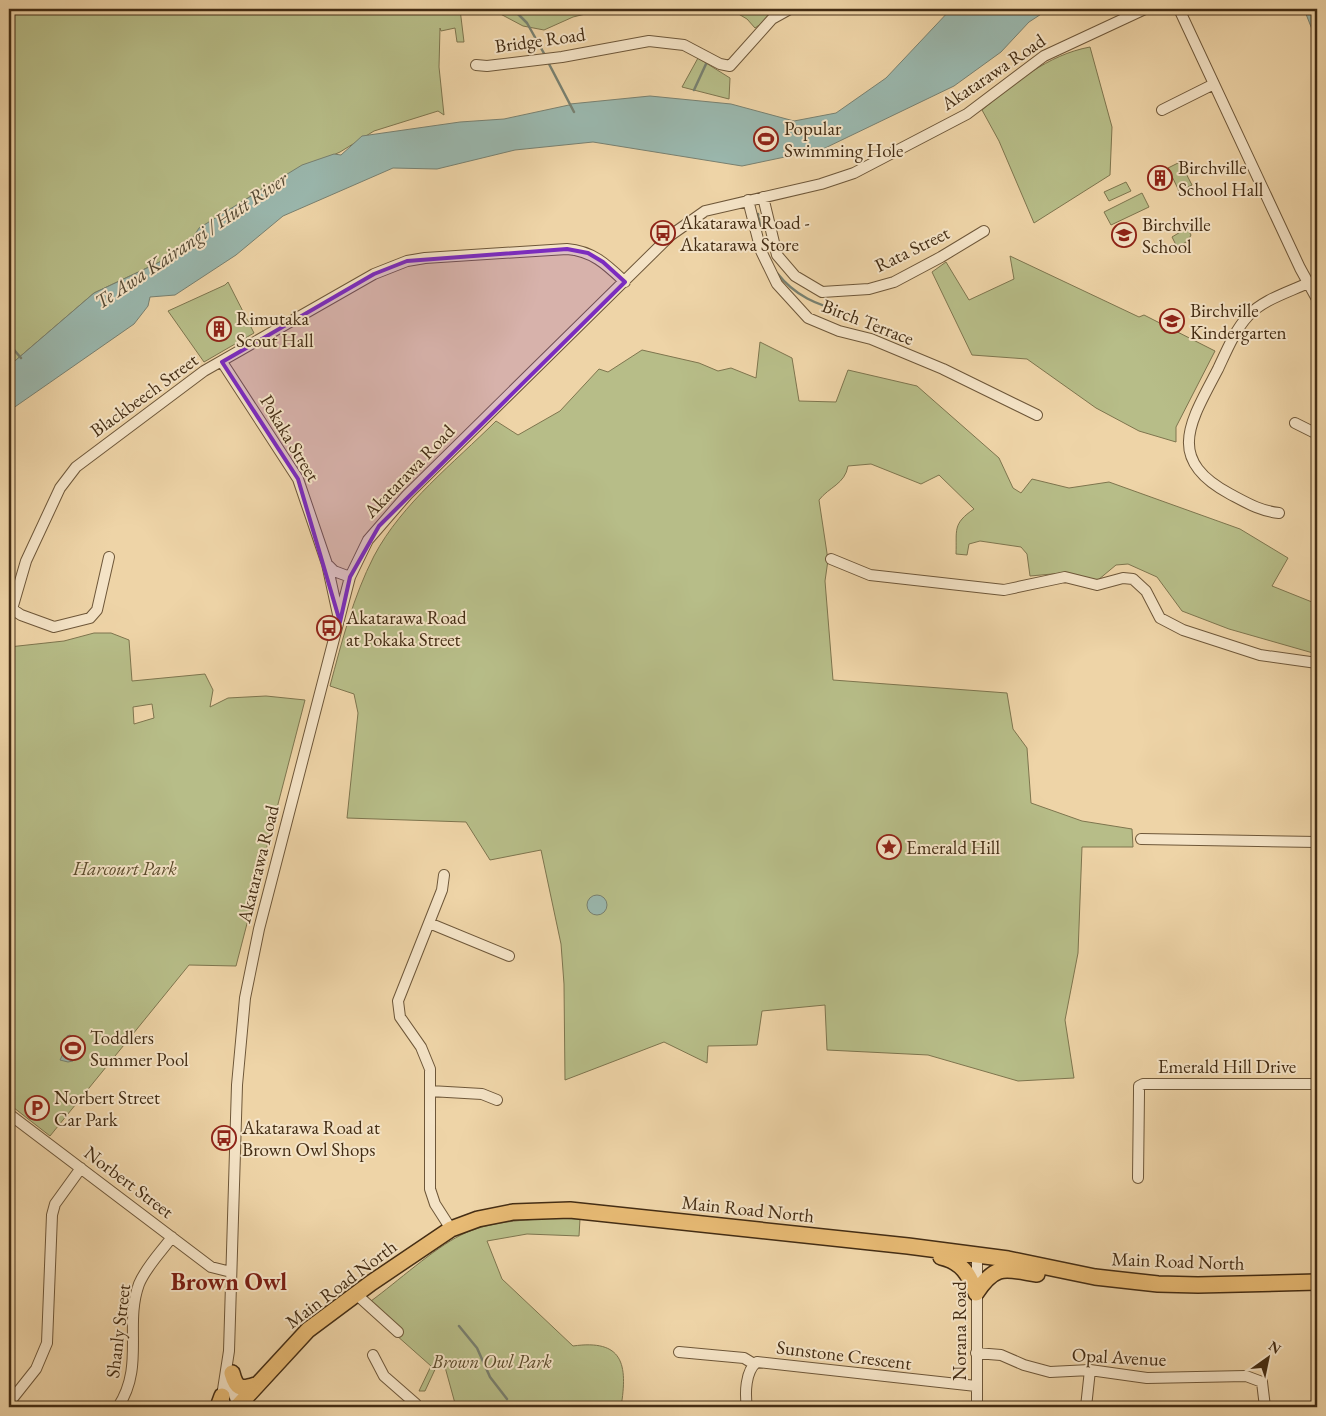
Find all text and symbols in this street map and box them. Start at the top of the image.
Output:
street label: Bridge Road [493,21,587,59]
street label: Akatarawa Road [935,28,1050,117]
place label: Popular Swimming Hole [784,116,903,163]
sports icon: Popular Swimming Hole [753,126,779,152]
place label: Birchville School Hall [1178,155,1264,202]
water label: Te Awa Kairangi / Hutt River [89,165,294,314]
building icon: Birchville School Hall [1147,165,1173,191]
place label: Akatarawa Road - Akatarawa Store [679,210,810,257]
place label: Birchville School [1142,212,1211,259]
bus stop icon: Akatarawa Road - Akatarawa Store [650,220,676,246]
street label: Rata Street [870,220,954,278]
school or university icon: Birchville School [1111,222,1137,248]
street label: Birch Terrace [818,293,918,351]
place label: Birchville Kindergarten [1190,298,1287,345]
place label: Rimutaka Scout Hall [236,306,314,353]
school or university icon: Birchville Kindergarten [1159,308,1185,334]
building icon: Rimutaka Scout Hall [206,316,232,342]
street label: Blackbeech Street [85,347,203,443]
street label: Pokaka Street [254,390,326,486]
street label: Akatarawa Road [357,419,460,524]
place label: Akatarawa Road at Pokaka Street [345,605,467,652]
bus stop icon: Akatarawa Road at Pokaka Street [316,615,342,641]
street label: Akatarawa Road [231,802,285,927]
place icon: Emerald Hill [876,834,902,860]
place label: Emerald Hill [906,835,1000,860]
park label: Harcourt Park [72,856,177,881]
place label: Toddlers Summer Pool [90,1025,189,1072]
sports icon: Toddlers Summer Pool [60,1035,86,1061]
street label: Emerald Hill Drive [1158,1054,1296,1079]
place label: Norbert Street Car Park [54,1085,160,1132]
parking icon: Norbert Street Car Park [24,1095,50,1121]
place label: Akatarawa Road at Brown Owl Shops [241,1115,380,1162]
bus stop icon: Akatarawa Road at Brown Owl Shops [211,1125,237,1151]
street label: Norbert Street [79,1140,179,1224]
street label: Main Road North [681,1190,816,1228]
street label: Main Road North [280,1234,402,1334]
street label: Main Road North [1111,1246,1245,1276]
district label: Brown Owl [171,1266,287,1297]
street label: Norana Road [947,1281,972,1381]
street label: Shanly Street [100,1282,136,1380]
street label: Sunstone Crescent [775,1334,913,1376]
north arrow [1244,1334,1294,1384]
text: N [1265,1336,1285,1358]
street label: Opal Avenue [1071,1342,1167,1372]
park label: Brown Owl Park [431,1349,552,1374]

